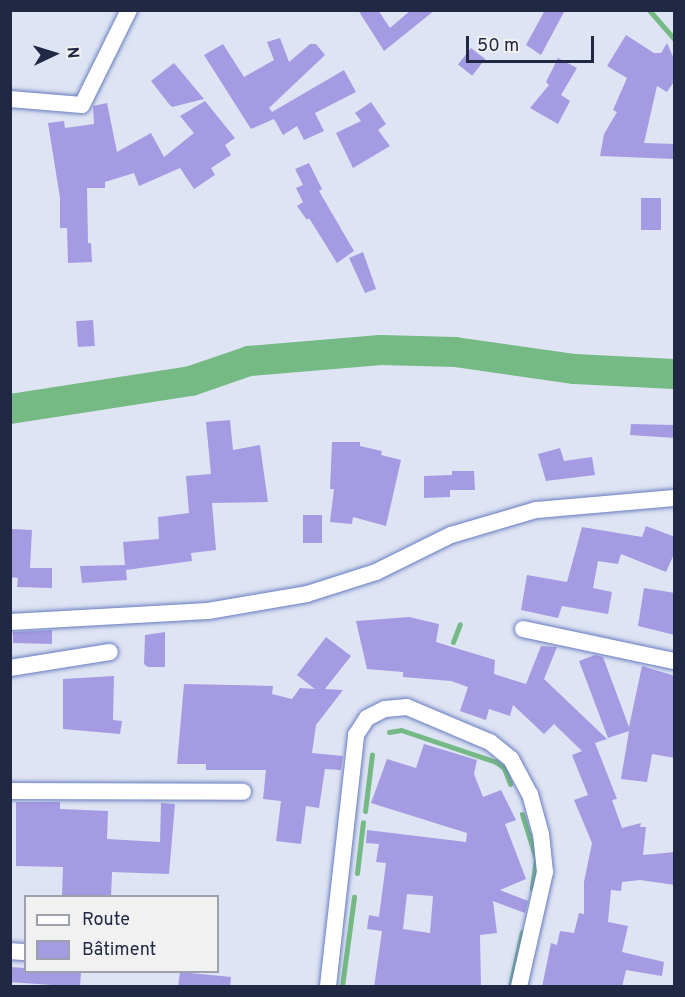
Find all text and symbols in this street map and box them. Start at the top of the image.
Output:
north arrow [24,24,84,84]
scale bar [469,24,596,62]
text: 50 m [477,35,519,58]
text: N [62,46,82,59]
legend [24,895,219,973]
text: Route [82,909,130,932]
text: Bâtiment [82,939,156,962]

